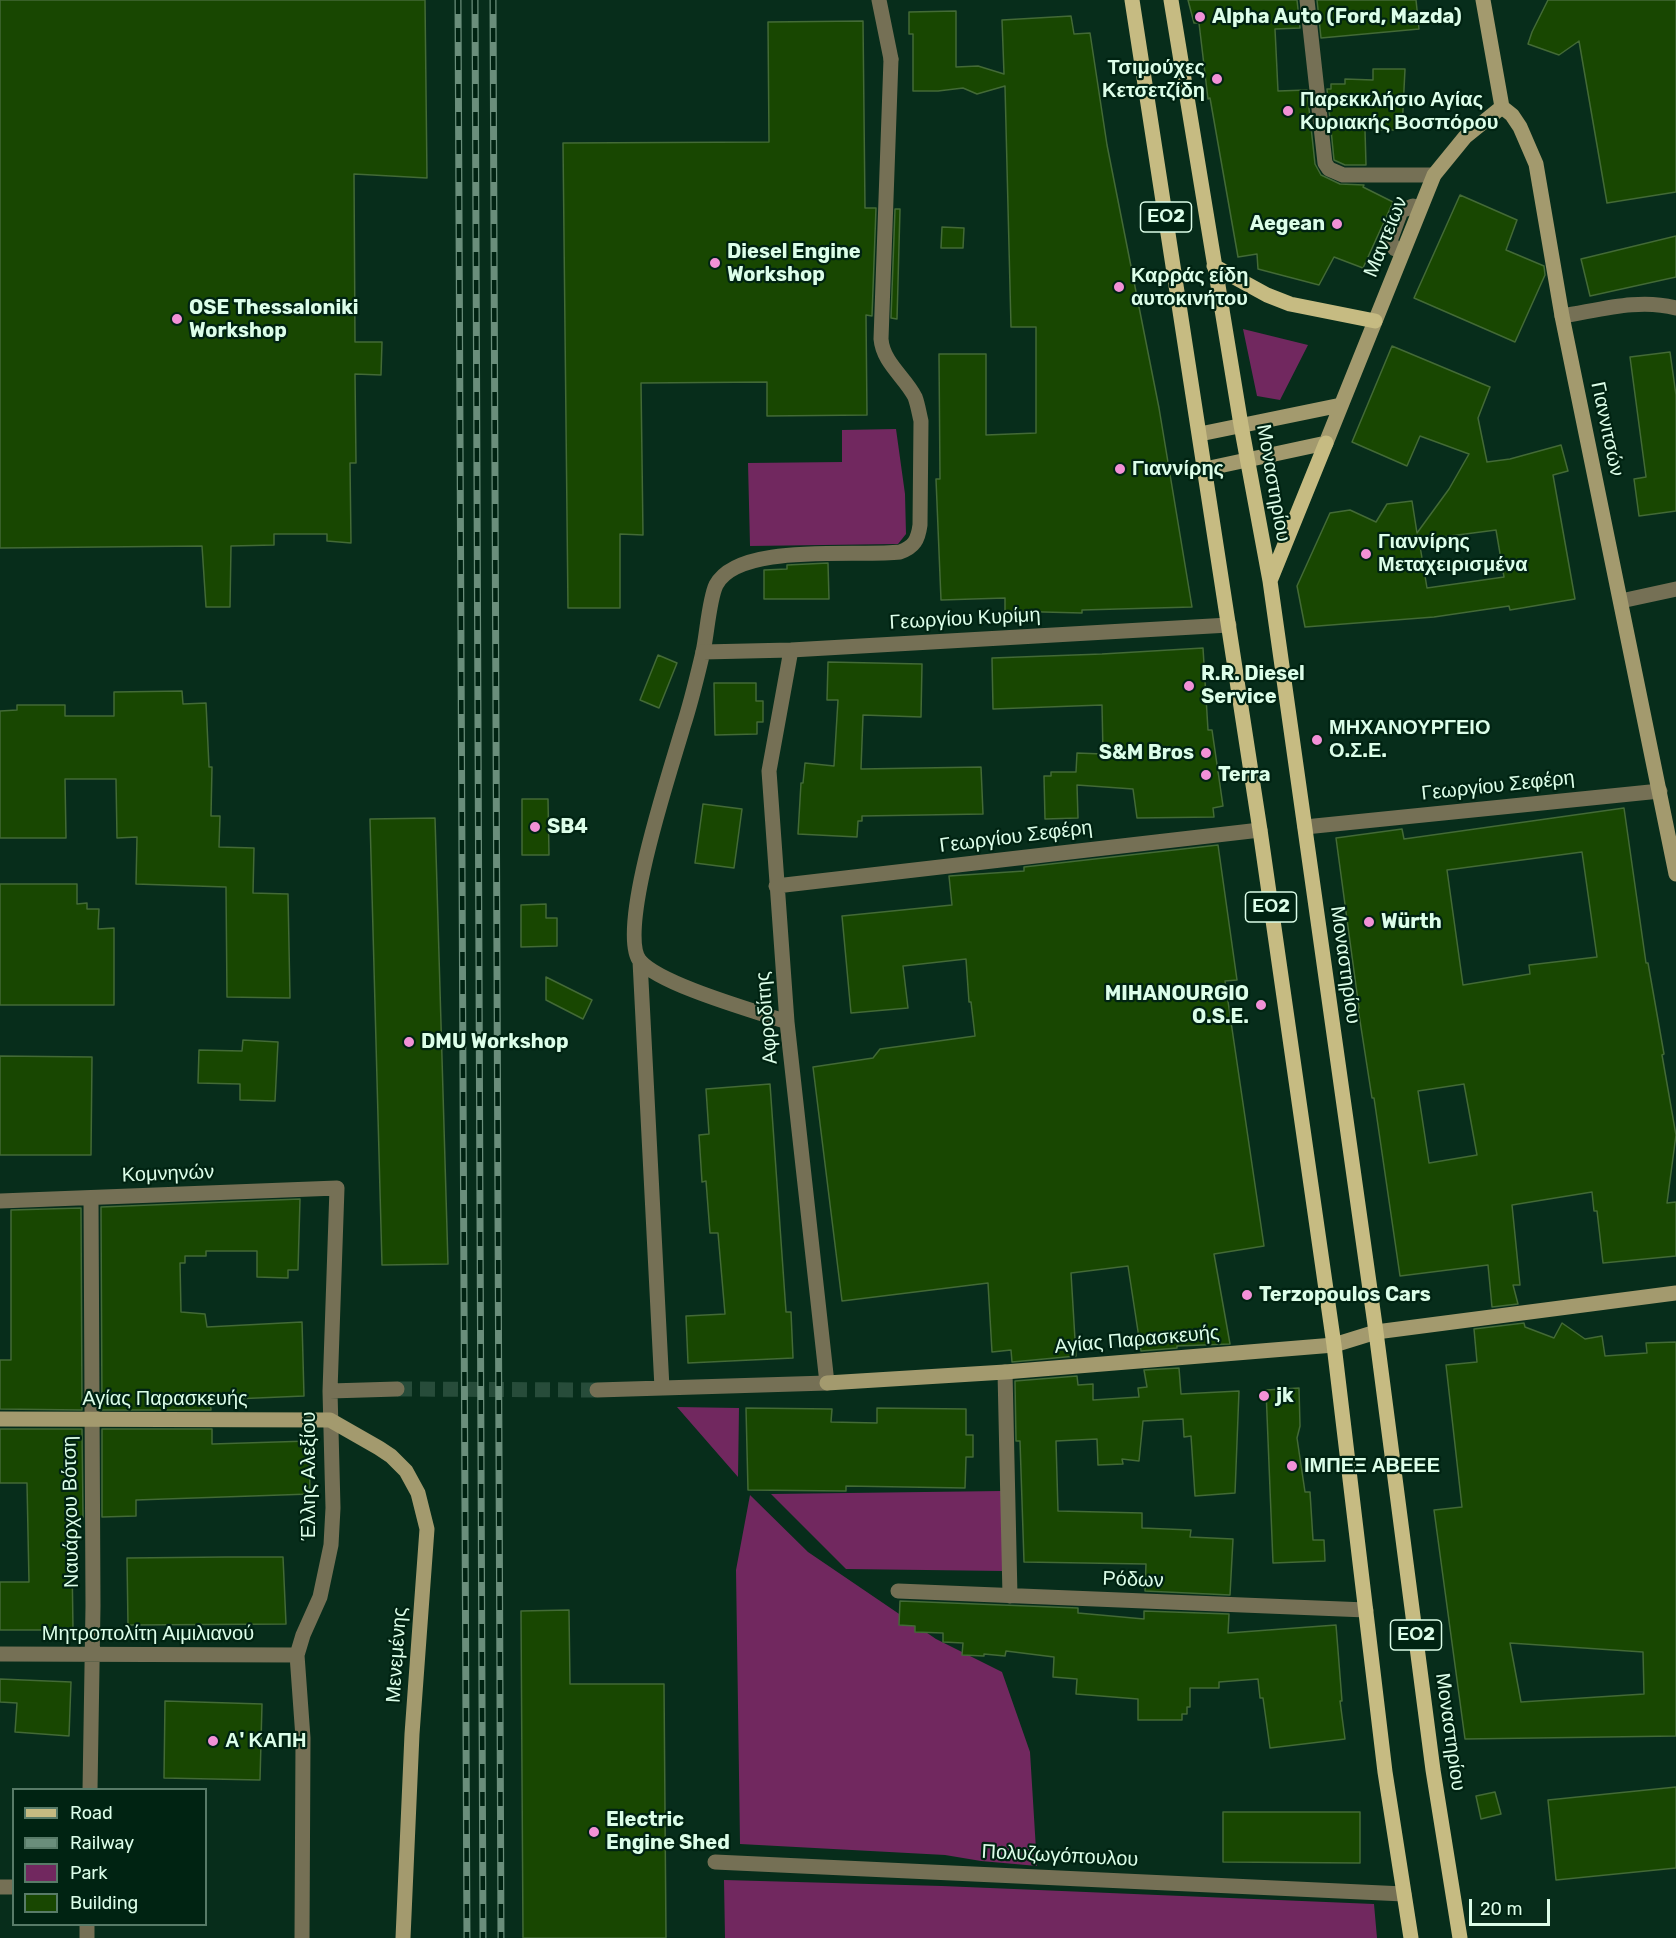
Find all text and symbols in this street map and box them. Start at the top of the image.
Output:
place label: Alpha Auto (Ford, Mazda) [1212,5,1462,29]
marker: Alpha Auto (Ford, Mazda) [1193,10,1207,24]
place label: Τσιμούχες Κετσετζίδη [1102,56,1205,103]
marker: Τσιμούχες Κετσετζίδη [1210,72,1224,86]
place label: Παρεκκλήσιο Αγίας Κυριακής Βοσπόρου [1300,88,1498,135]
marker: Παρεκκλήσιο Αγίας Κυριακής Βοσπόρου [1281,104,1295,118]
street label: Μαντείων [1359,193,1413,281]
road number: ΕΟ2 [1140,202,1192,232]
place label: Aegean [1250,212,1325,236]
marker: Aegean [1330,217,1344,231]
place label: Diesel Engine Workshop [727,240,861,287]
marker: Diesel Engine Workshop [708,256,722,270]
place label: Καρράς είδη αυτοκινήτου [1131,264,1248,311]
marker: Καρράς είδη αυτοκινήτου [1112,280,1126,294]
place label: OSE Thessaloniki Workshop [189,296,359,343]
marker: OSE Thessaloniki Workshop [170,312,184,326]
street label: Γιαννιτσών [1585,379,1629,479]
street label: Μοναστηρίου [1251,423,1295,543]
place label: Γιαννίρης [1132,457,1224,481]
marker: Γιαννίρης [1113,462,1127,476]
place label: Γιαννίρης Μεταχειρισμένα [1378,530,1528,577]
marker: Γιαννίρης Μεταχειρισμένα [1359,547,1373,561]
street label: Γεωργίου Κυρίμη [889,603,1041,635]
place label: R.R. Diesel Service [1201,662,1305,709]
marker: R.R. Diesel Service [1182,679,1196,693]
place label: ΜΗΧΑΝΟΥΡΓΕΙΟ Ο.Σ.Ε. [1329,716,1490,763]
marker: ΜΗΧΑΝΟΥΡΓΕΙΟ Ο.Σ.Ε. [1310,733,1324,747]
place label: S&M Bros [1099,741,1194,765]
marker: S&M Bros [1199,746,1213,760]
place label: Terra [1218,763,1270,787]
street label: Γεωργίου Σεφέρη [1420,766,1576,806]
marker: Terra [1199,768,1213,782]
place label: SB4 [547,815,588,839]
street label: Γεωργίου Σεφέρη [938,816,1094,858]
marker: SB4 [528,820,542,834]
road number: ΕΟ2 [1246,892,1296,922]
street label: Μοναστηρίου [1325,905,1365,1025]
place label: Würth [1381,910,1442,934]
marker: Würth [1362,915,1376,929]
street label: Αφροδίτης [751,971,783,1065]
place label: MIHANOURGIO O.S.E. [1105,982,1249,1029]
marker: MIHANOURGIO O.S.E. [1254,998,1268,1012]
place label: DMU Workshop [421,1030,569,1054]
marker: DMU Workshop [402,1035,416,1049]
street label: Κομνηνών [121,1160,215,1188]
place label: Terzopoulos Cars [1259,1283,1431,1307]
marker: Terzopoulos Cars [1240,1288,1254,1302]
street label: Αγίας Παρασκευής [1054,1321,1220,1359]
place label: jk [1276,1384,1294,1408]
street label: Αγίας Παρασκευής [82,1387,248,1411]
marker: jk [1257,1389,1271,1403]
street label: Έλλης Αλεξίου [297,1411,321,1541]
street label: Ναυάρχου Βότση [58,1436,84,1588]
place label: ΙΜΠΕΞ ΑΒΕΕΕ [1304,1454,1440,1478]
marker: ΙΜΠΕΞ ΑΒΕΕΕ [1285,1459,1299,1473]
street label: Ρόδων [1102,1567,1164,1593]
street label: Μενεμένης [382,1606,412,1704]
road number: ΕΟ2 [1390,1620,1442,1650]
street label: Μητροπολίτη Αιμιλιανού [42,1622,254,1646]
street label: Μοναστηρίου [1430,1672,1470,1792]
place label: Α' ΚΑΠΗ [225,1729,306,1753]
marker: Α' ΚΑΠΗ [206,1734,220,1748]
legend [12,1788,207,1926]
text: Road [70,1802,113,1824]
place label: Electric Engine Shed [606,1808,730,1855]
marker: Electric Engine Shed [587,1825,601,1839]
text: Railway [70,1832,134,1854]
street label: Πολυζωγόπουλου [981,1840,1139,1872]
text: Park [70,1862,107,1884]
scale bar [1472,1887,1553,1925]
text: Building [70,1892,138,1914]
text: 20 m [1480,1898,1522,1920]

